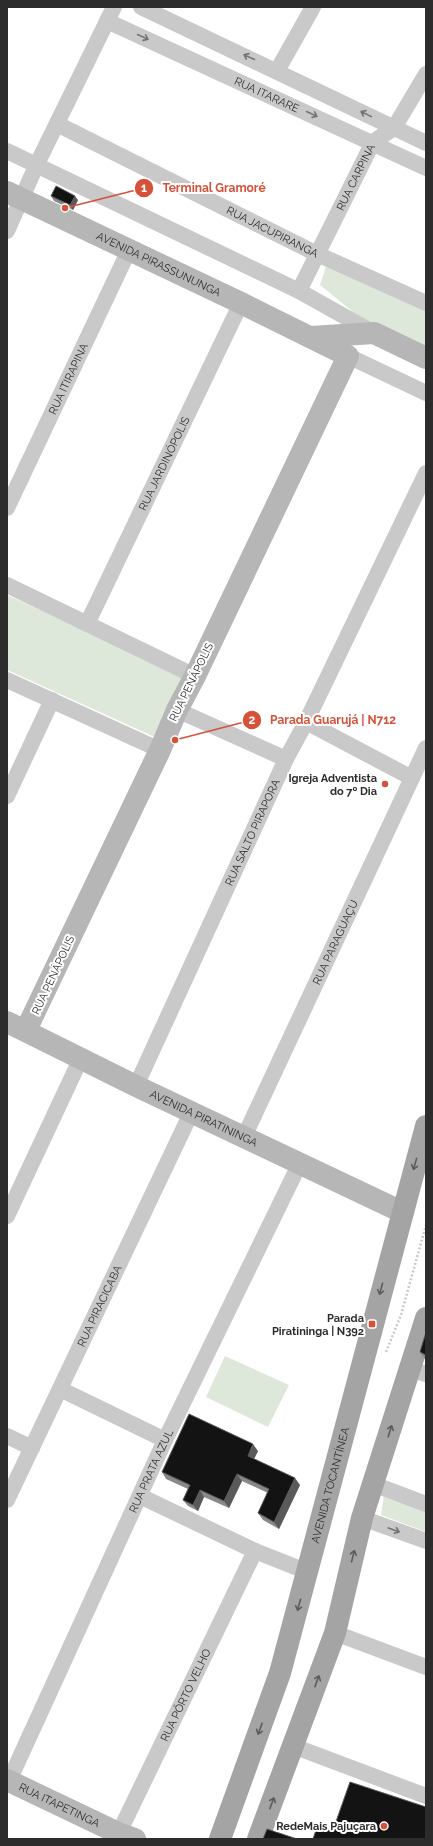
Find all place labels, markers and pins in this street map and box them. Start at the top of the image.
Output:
callout: Terminal Gramoré [134,176,273,200]
callout: Parada Guarujá | N712 [242,708,404,732]
place label: Igreja Adventista do 7º Dia [288,772,377,798]
marker: Igreja Adventista do 7º Dia [380,779,390,789]
place label: Parada Piratininga | N392 [272,1312,364,1338]
marker: Parada Piratininga | N392 [367,1319,377,1329]
place label: RedeMais Pajuçara [276,1820,376,1833]
marker: RedeMais Pajuçara [379,1821,389,1831]

